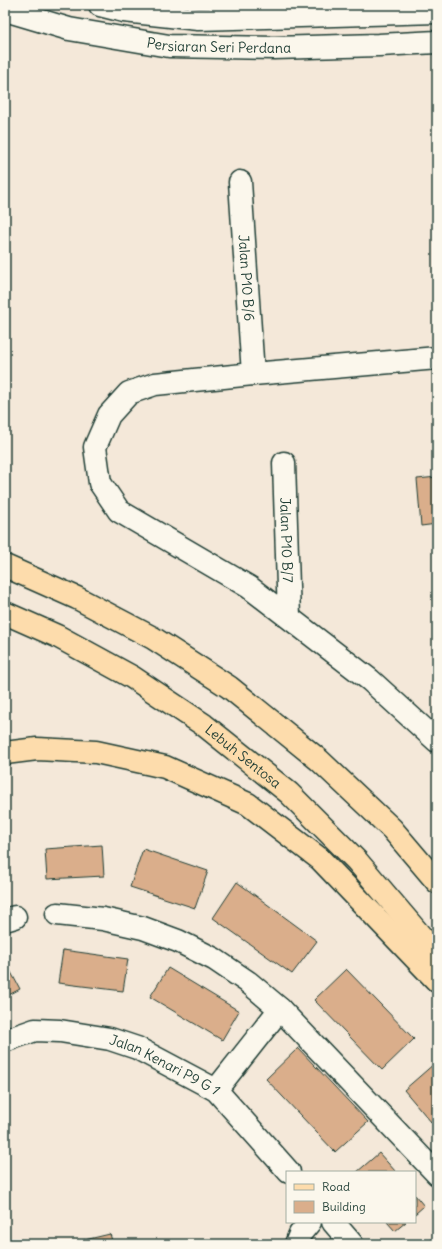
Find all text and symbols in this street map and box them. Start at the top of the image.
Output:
street label: Persiaran Seri Perdana [145,33,291,57]
street label: Jalan P10 B/6 [235,234,258,322]
street label: Jalan P10 B/7 [276,497,297,583]
street label: Lebuh Sentosa [201,720,285,792]
street label: Jalan Kenari P9 G 1 [107,1030,225,1098]
legend [286,1171,416,1223]
text: Road [322,1179,350,1194]
text: Building [322,1199,366,1214]

